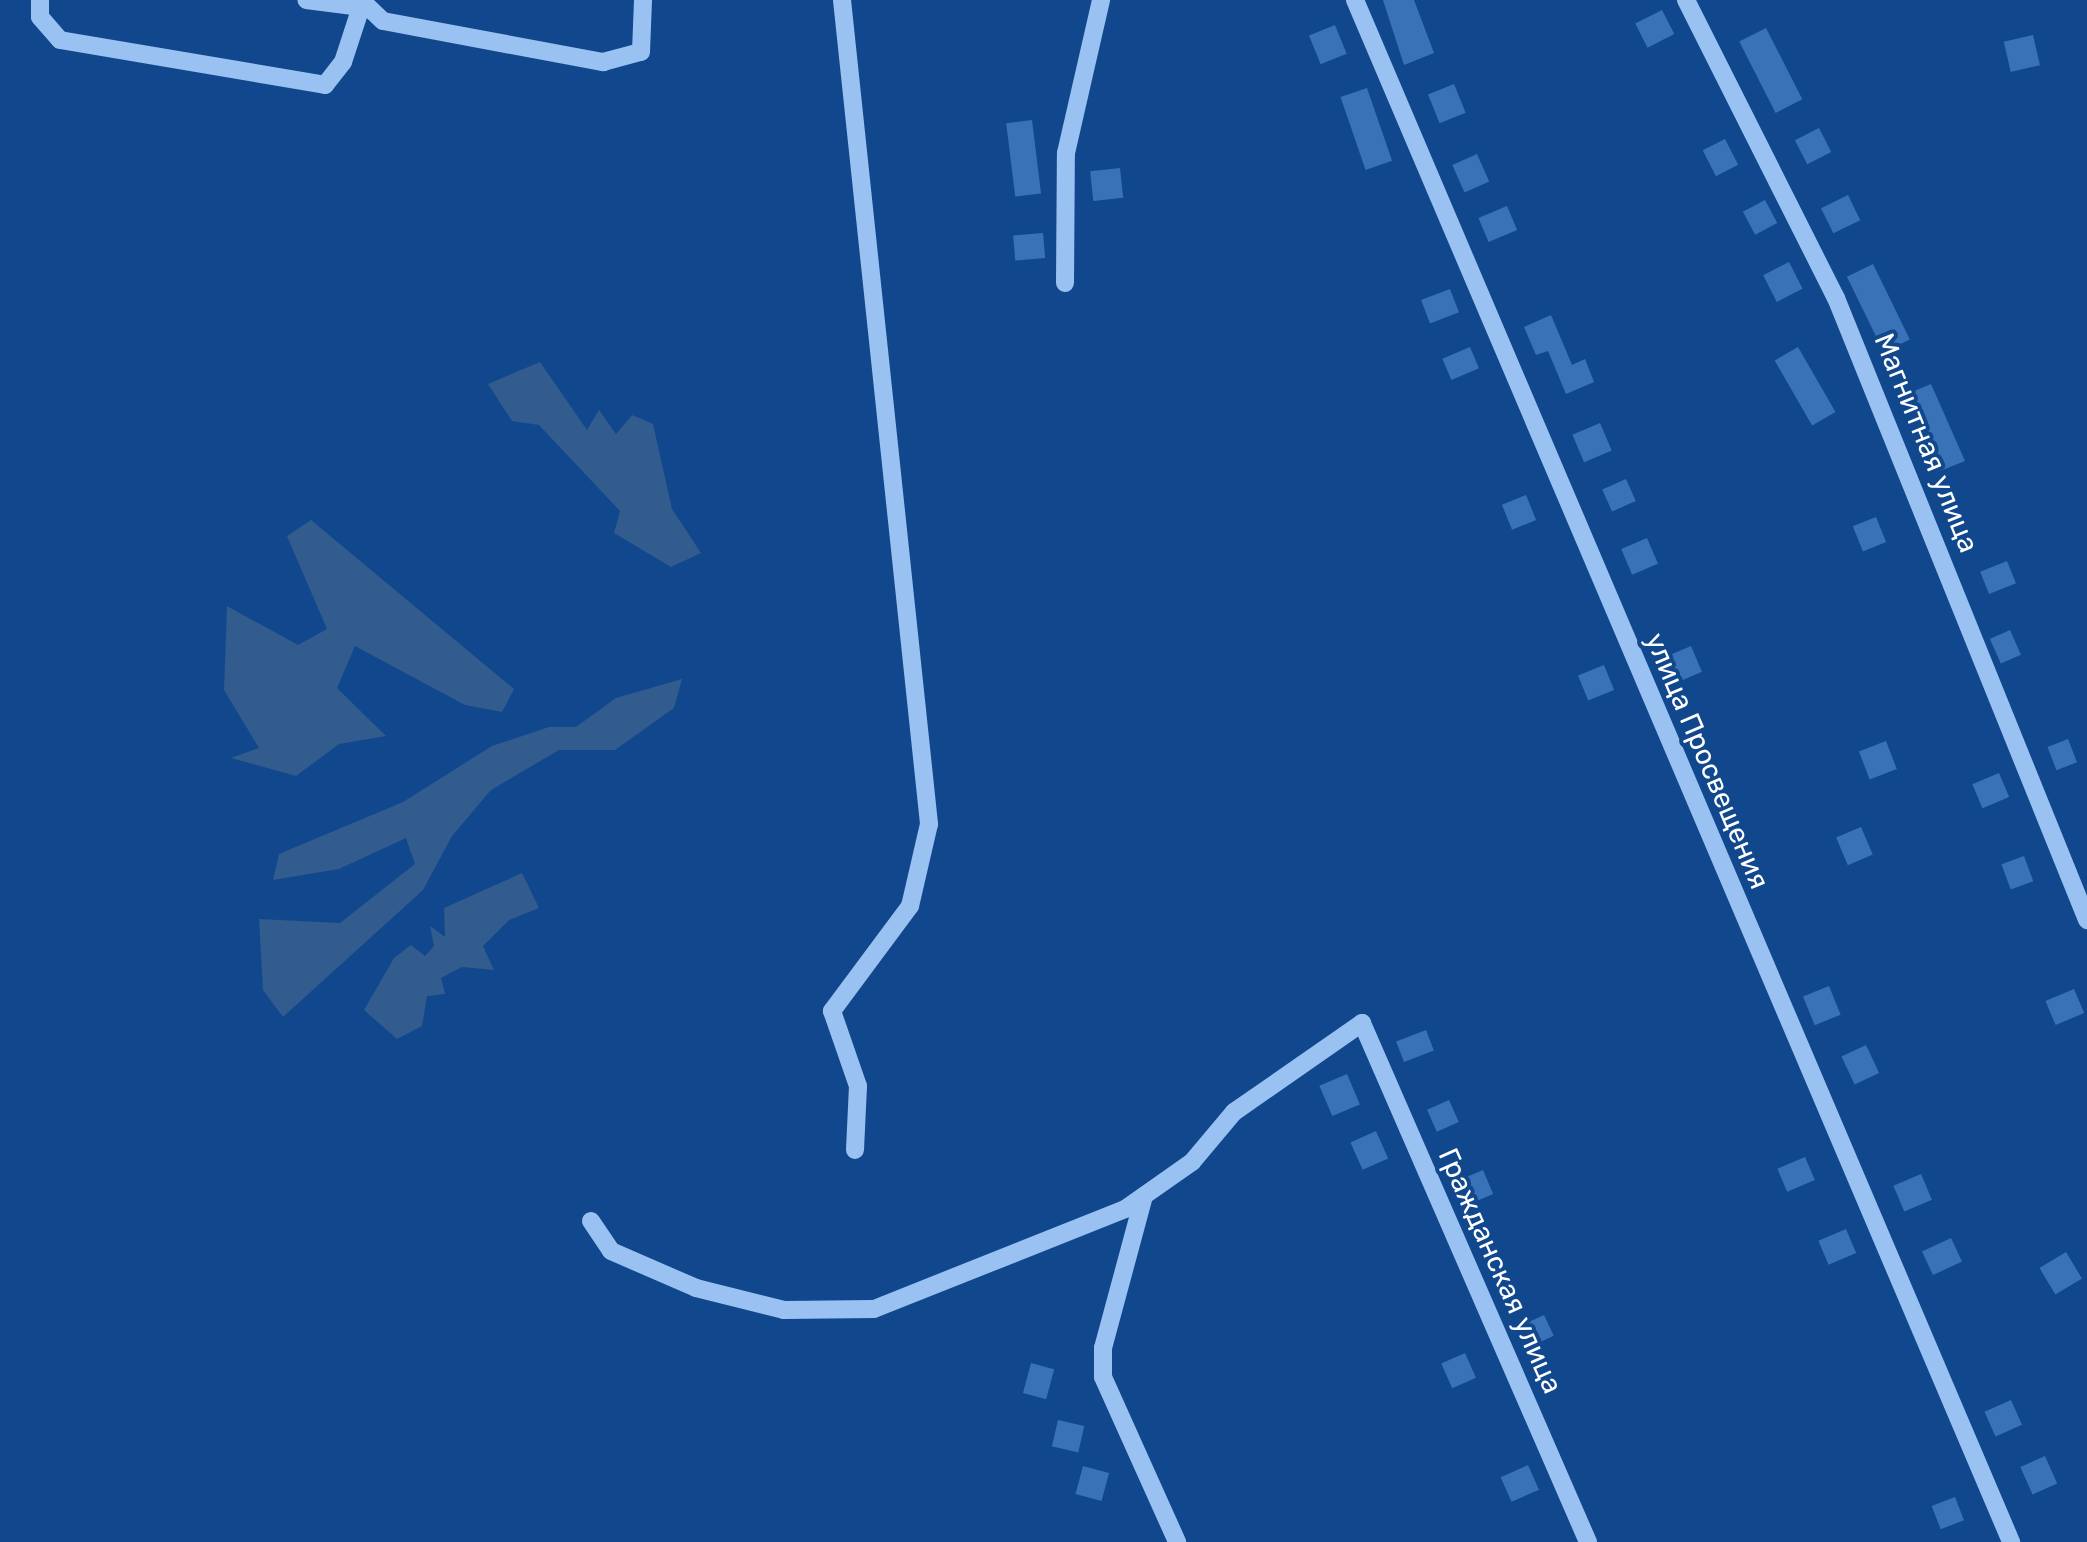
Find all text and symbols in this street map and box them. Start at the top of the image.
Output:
street label: Магнитная улица [1867,329,1985,557]
street label: улица Просвещения [1638,628,1776,894]
street label: Гражданская улица [1431,1143,1569,1399]

